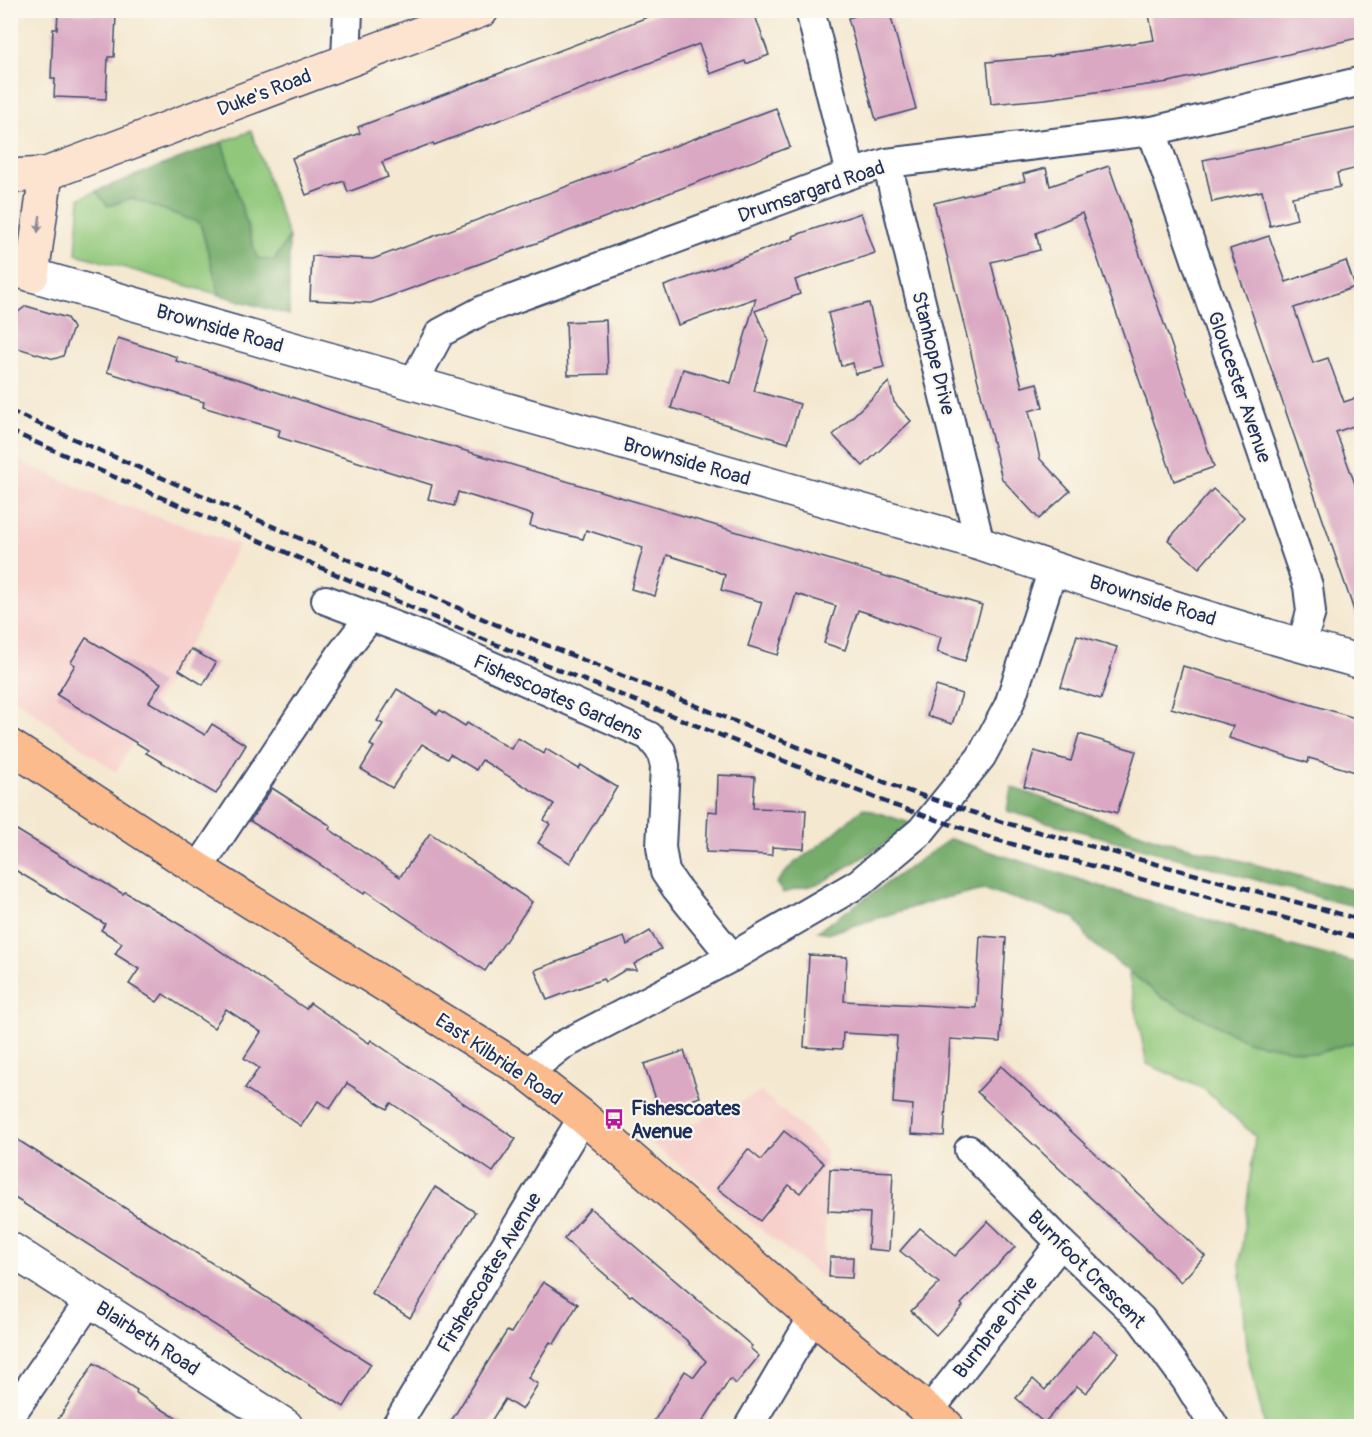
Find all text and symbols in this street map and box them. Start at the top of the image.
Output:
street label: Duke's Road [213,63,315,122]
street label: Drumsargard Road [734,155,888,228]
one-way arrow [34,215,43,234]
street label: Stanhope Drive [906,289,961,418]
street label: Brownside Road [153,298,286,359]
street label: Gloucester Avenue [1202,308,1277,466]
street label: Brownside Road [620,431,753,492]
street label: Brownside Road [1086,569,1219,632]
street label: Fishescoates Gardens [470,649,646,746]
street label: East Kilbride Road [431,1008,567,1111]
place label: Fishescoates Avenue [631,1096,740,1144]
bus stop icon: Fishescoates Avenue [602,1107,626,1131]
street label: Firshescoates Avenue [432,1188,547,1357]
street label: Burnfoot Crescent [1022,1205,1152,1334]
street label: Burnbrae Drive [948,1271,1043,1383]
street label: Blairbeth Road [91,1296,204,1381]

